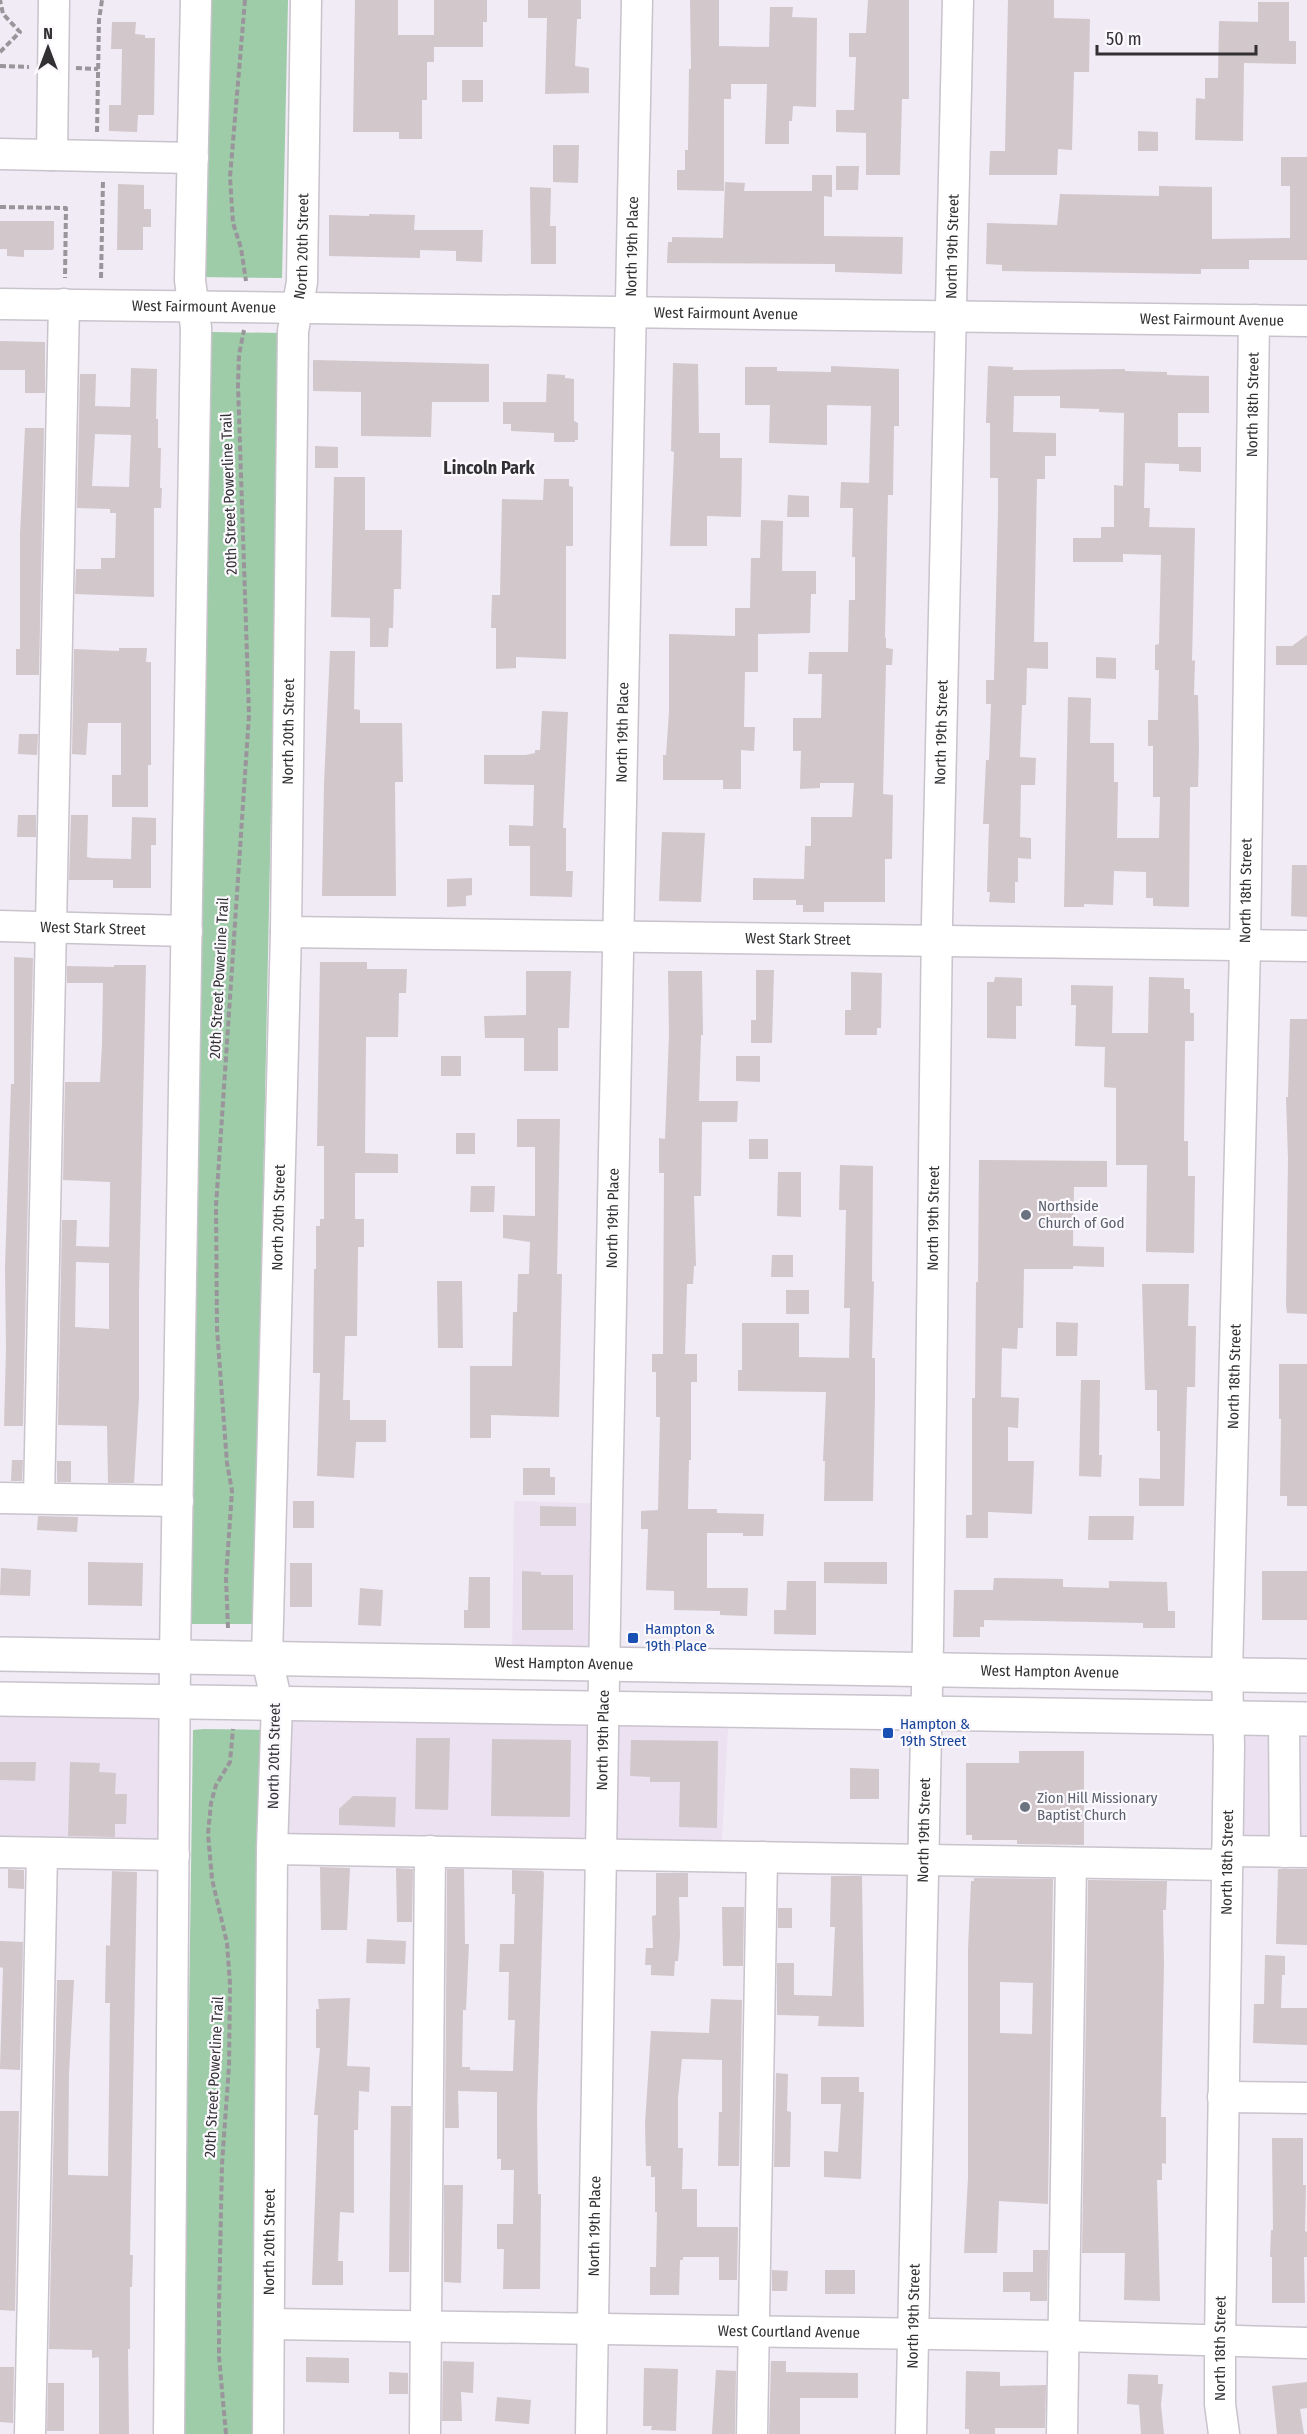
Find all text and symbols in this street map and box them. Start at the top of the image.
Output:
north arrow [18,18,78,78]
scale bar [1097,18,1256,56]
text: N [43,24,53,43]
text: 50 m [1106,28,1142,50]
street label: North 20th Street [290,193,312,301]
street label: North 19th Street [942,194,963,299]
street label: North 19th Place [622,196,642,297]
street label: West Fairmount Avenue [132,297,276,317]
street label: West Fairmount Avenue [654,304,798,323]
street label: West Fairmount Avenue [1140,310,1284,330]
street label: North 18th Street [1243,352,1263,457]
street label: 20th Street Powerline Trail [217,413,241,575]
district label: Lincoln Park [443,457,535,479]
street label: North 20th Street [279,678,298,785]
street label: North 19th Street [931,679,952,785]
street label: North 19th Place [612,682,632,783]
street label: North 18th Street [1236,838,1256,943]
street label: 20th Street Powerline Trail [206,897,232,1059]
street label: West Stark Street [40,918,146,939]
street label: West Stark Street [745,929,851,949]
street label: North 20th Street [268,1164,289,1271]
street label: North 19th Street [924,1165,943,1271]
street label: North 19th Place [603,1168,623,1269]
place label: Northside Church of God [1038,1197,1124,1232]
marker: Northside Church of God [1019,1208,1033,1222]
street label: North 18th Street [1224,1324,1245,1429]
place label: Hampton & 19th Place [645,1620,715,1655]
marker: Hampton & 19th Place [626,1631,640,1645]
street label: West Hampton Avenue [495,1653,633,1674]
street label: West Hampton Avenue [980,1662,1119,1682]
street label: North 19th Place [593,1690,613,1791]
street label: North 20th Street [264,1703,284,1809]
place label: Hampton & 19th Street [900,1715,970,1750]
marker: Hampton & 19th Street [881,1726,895,1740]
street label: North 19th Street [914,1777,934,1883]
place label: Zion Hill Missionary Baptist Church [1037,1789,1158,1824]
marker: Zion Hill Missionary Baptist Church [1018,1800,1032,1814]
street label: North 18th Street [1217,1809,1237,1915]
street label: 20th Street Powerline Trail [201,1996,227,2158]
street label: North 19th Place [585,2176,604,2276]
street label: North 20th Street [260,2189,279,2295]
street label: North 19th Street [903,2263,924,2369]
street label: North 18th Street [1211,2295,1230,2401]
street label: West Courtland Avenue [718,2322,860,2342]

